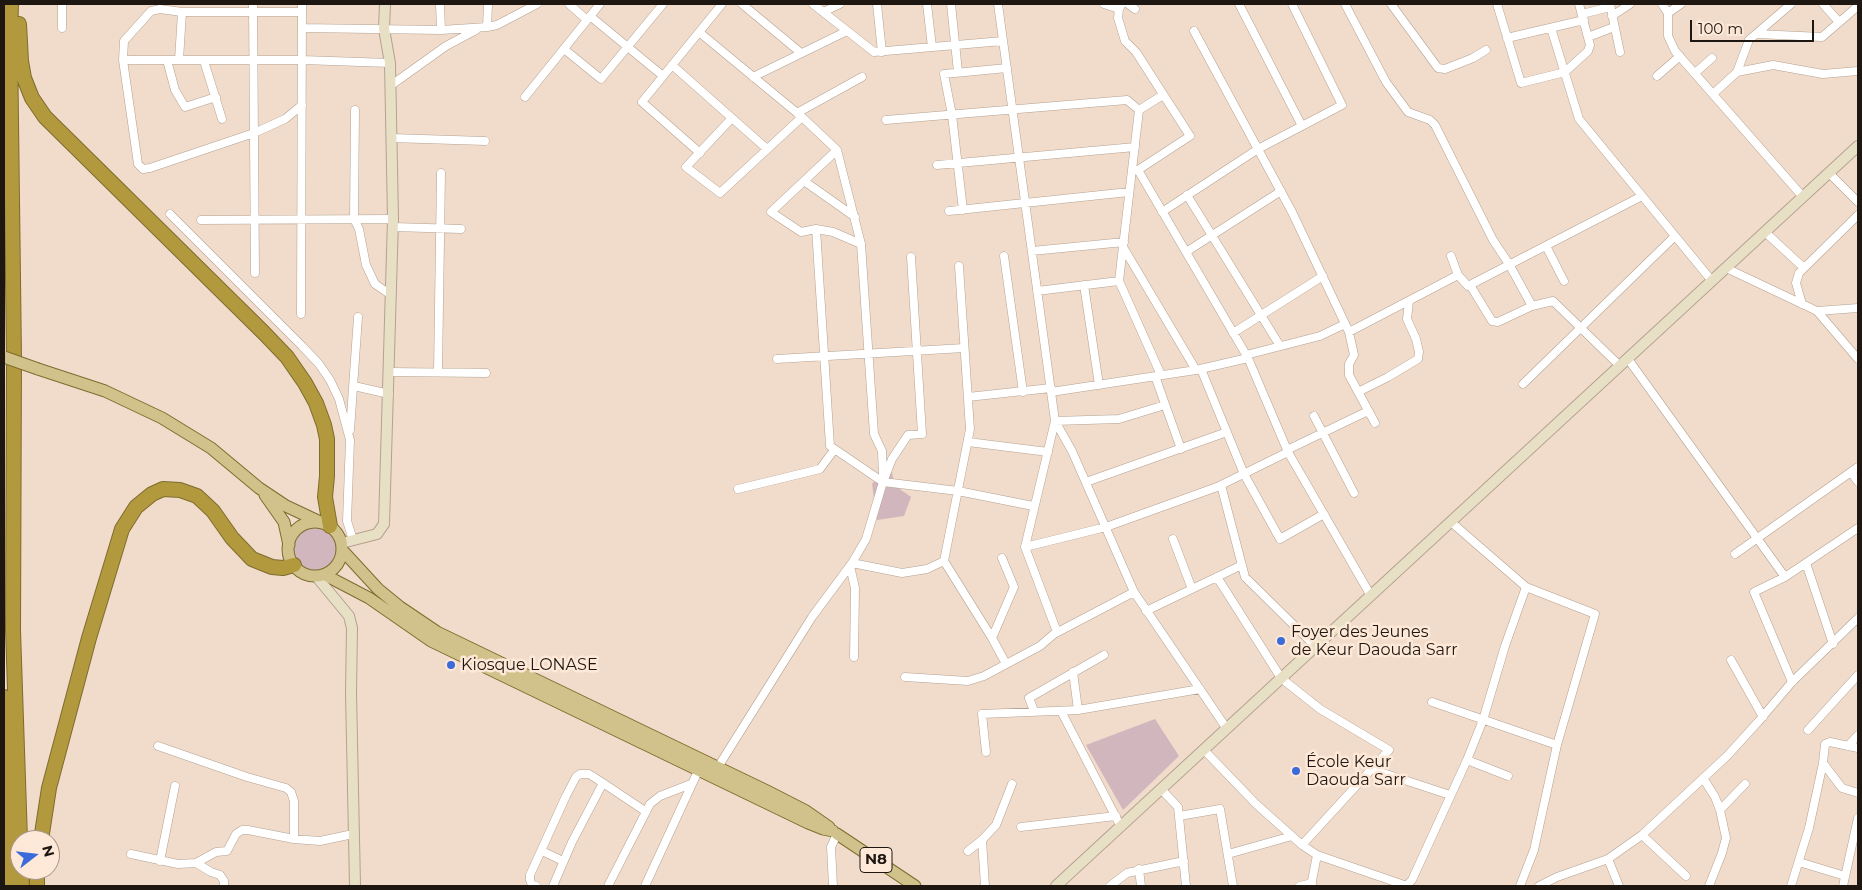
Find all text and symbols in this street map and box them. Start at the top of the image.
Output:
scale bar [1692,10,1816,42]
text: 100 m [1698,19,1743,38]
place label: Foyer des Jeunes de Keur Daouda Sarr [1291,622,1458,660]
marker: Foyer des Jeunes de Keur Daouda Sarr [1275,635,1287,647]
place label: Kiosque LONASE [461,655,598,675]
marker: Kiosque LONASE [445,659,457,671]
place label: École Keur Daouda Sarr [1306,752,1406,790]
marker: École Keur Daouda Sarr [1290,765,1302,777]
north arrow [10,830,60,880]
text: N [38,843,59,859]
road number: N8 [860,848,892,872]

